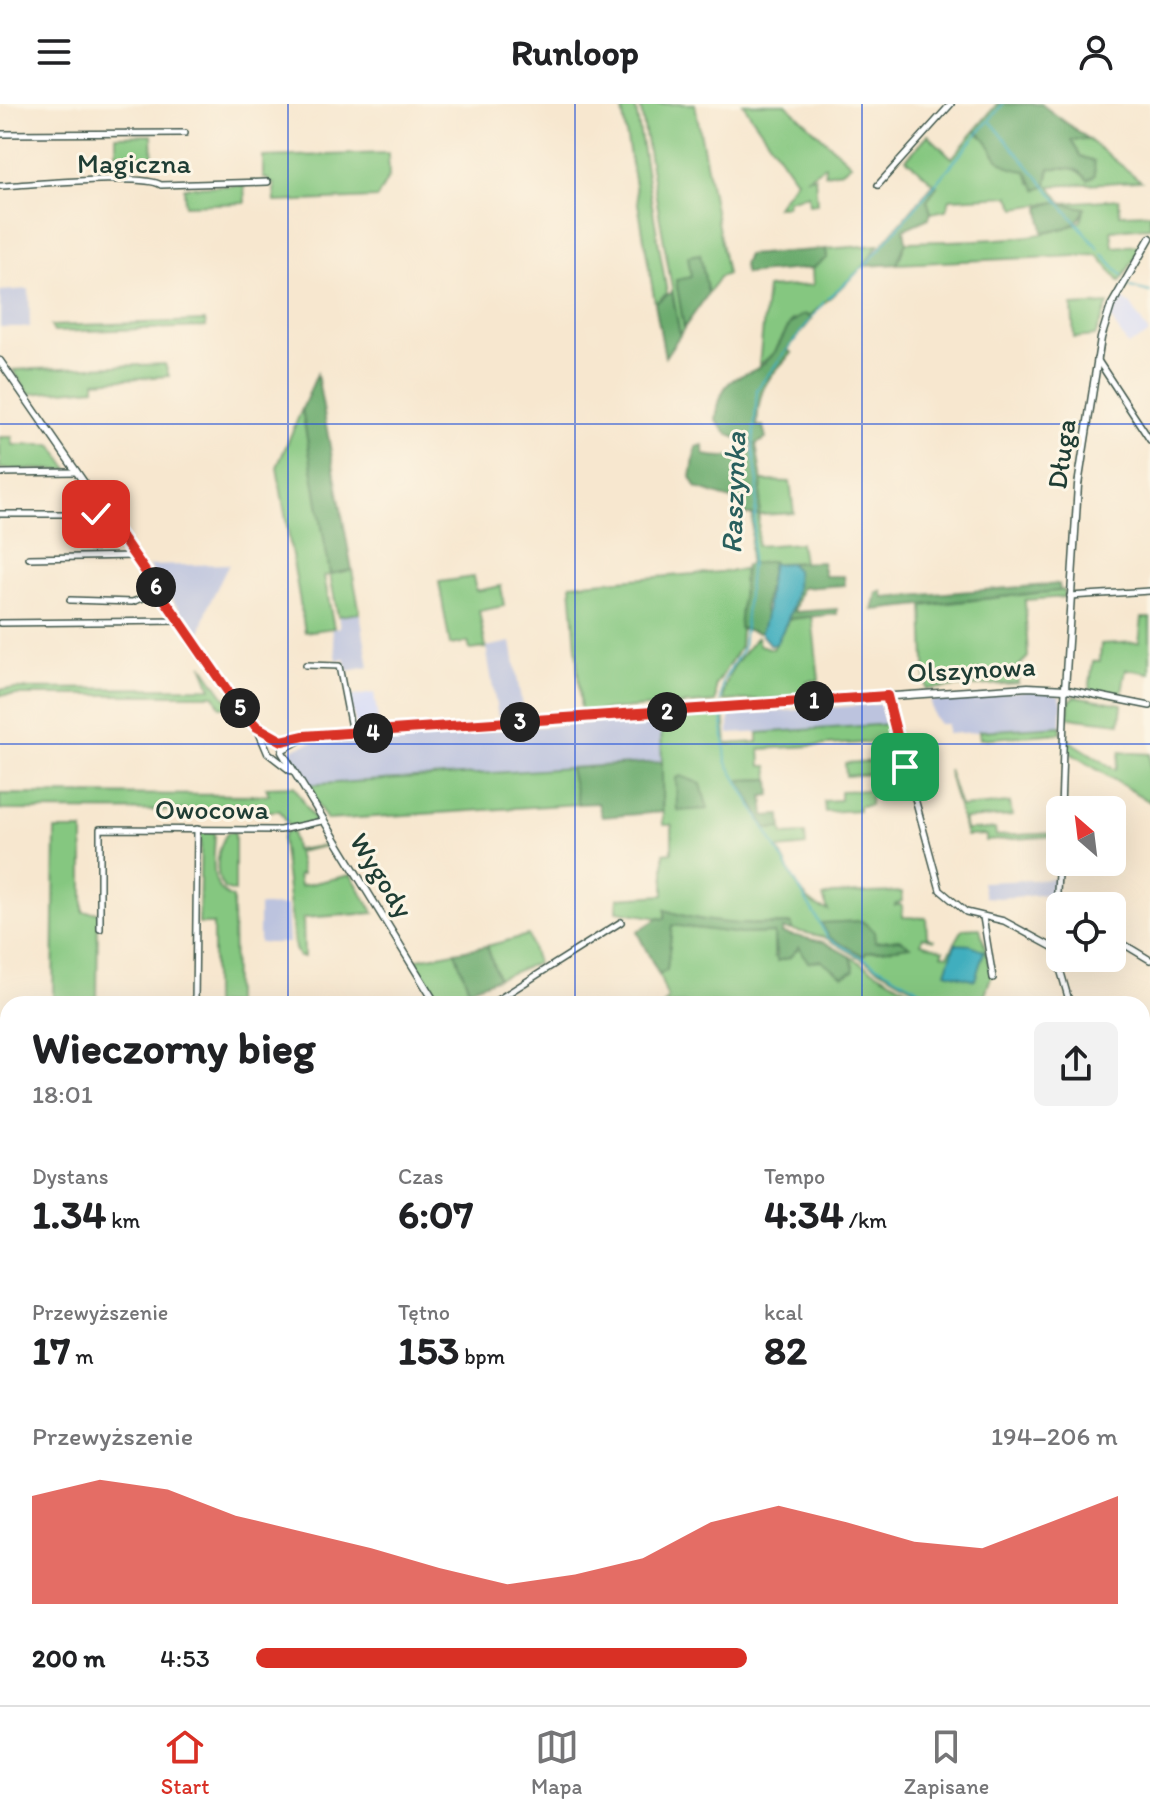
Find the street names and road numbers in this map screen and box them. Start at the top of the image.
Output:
street label: Magiczna [77,146,192,180]
street label: Długa [1039,417,1083,491]
street label: Olszynowa [906,649,1036,689]
street label: Owocowa [155,792,270,826]
street label: Wygody [343,826,421,924]

